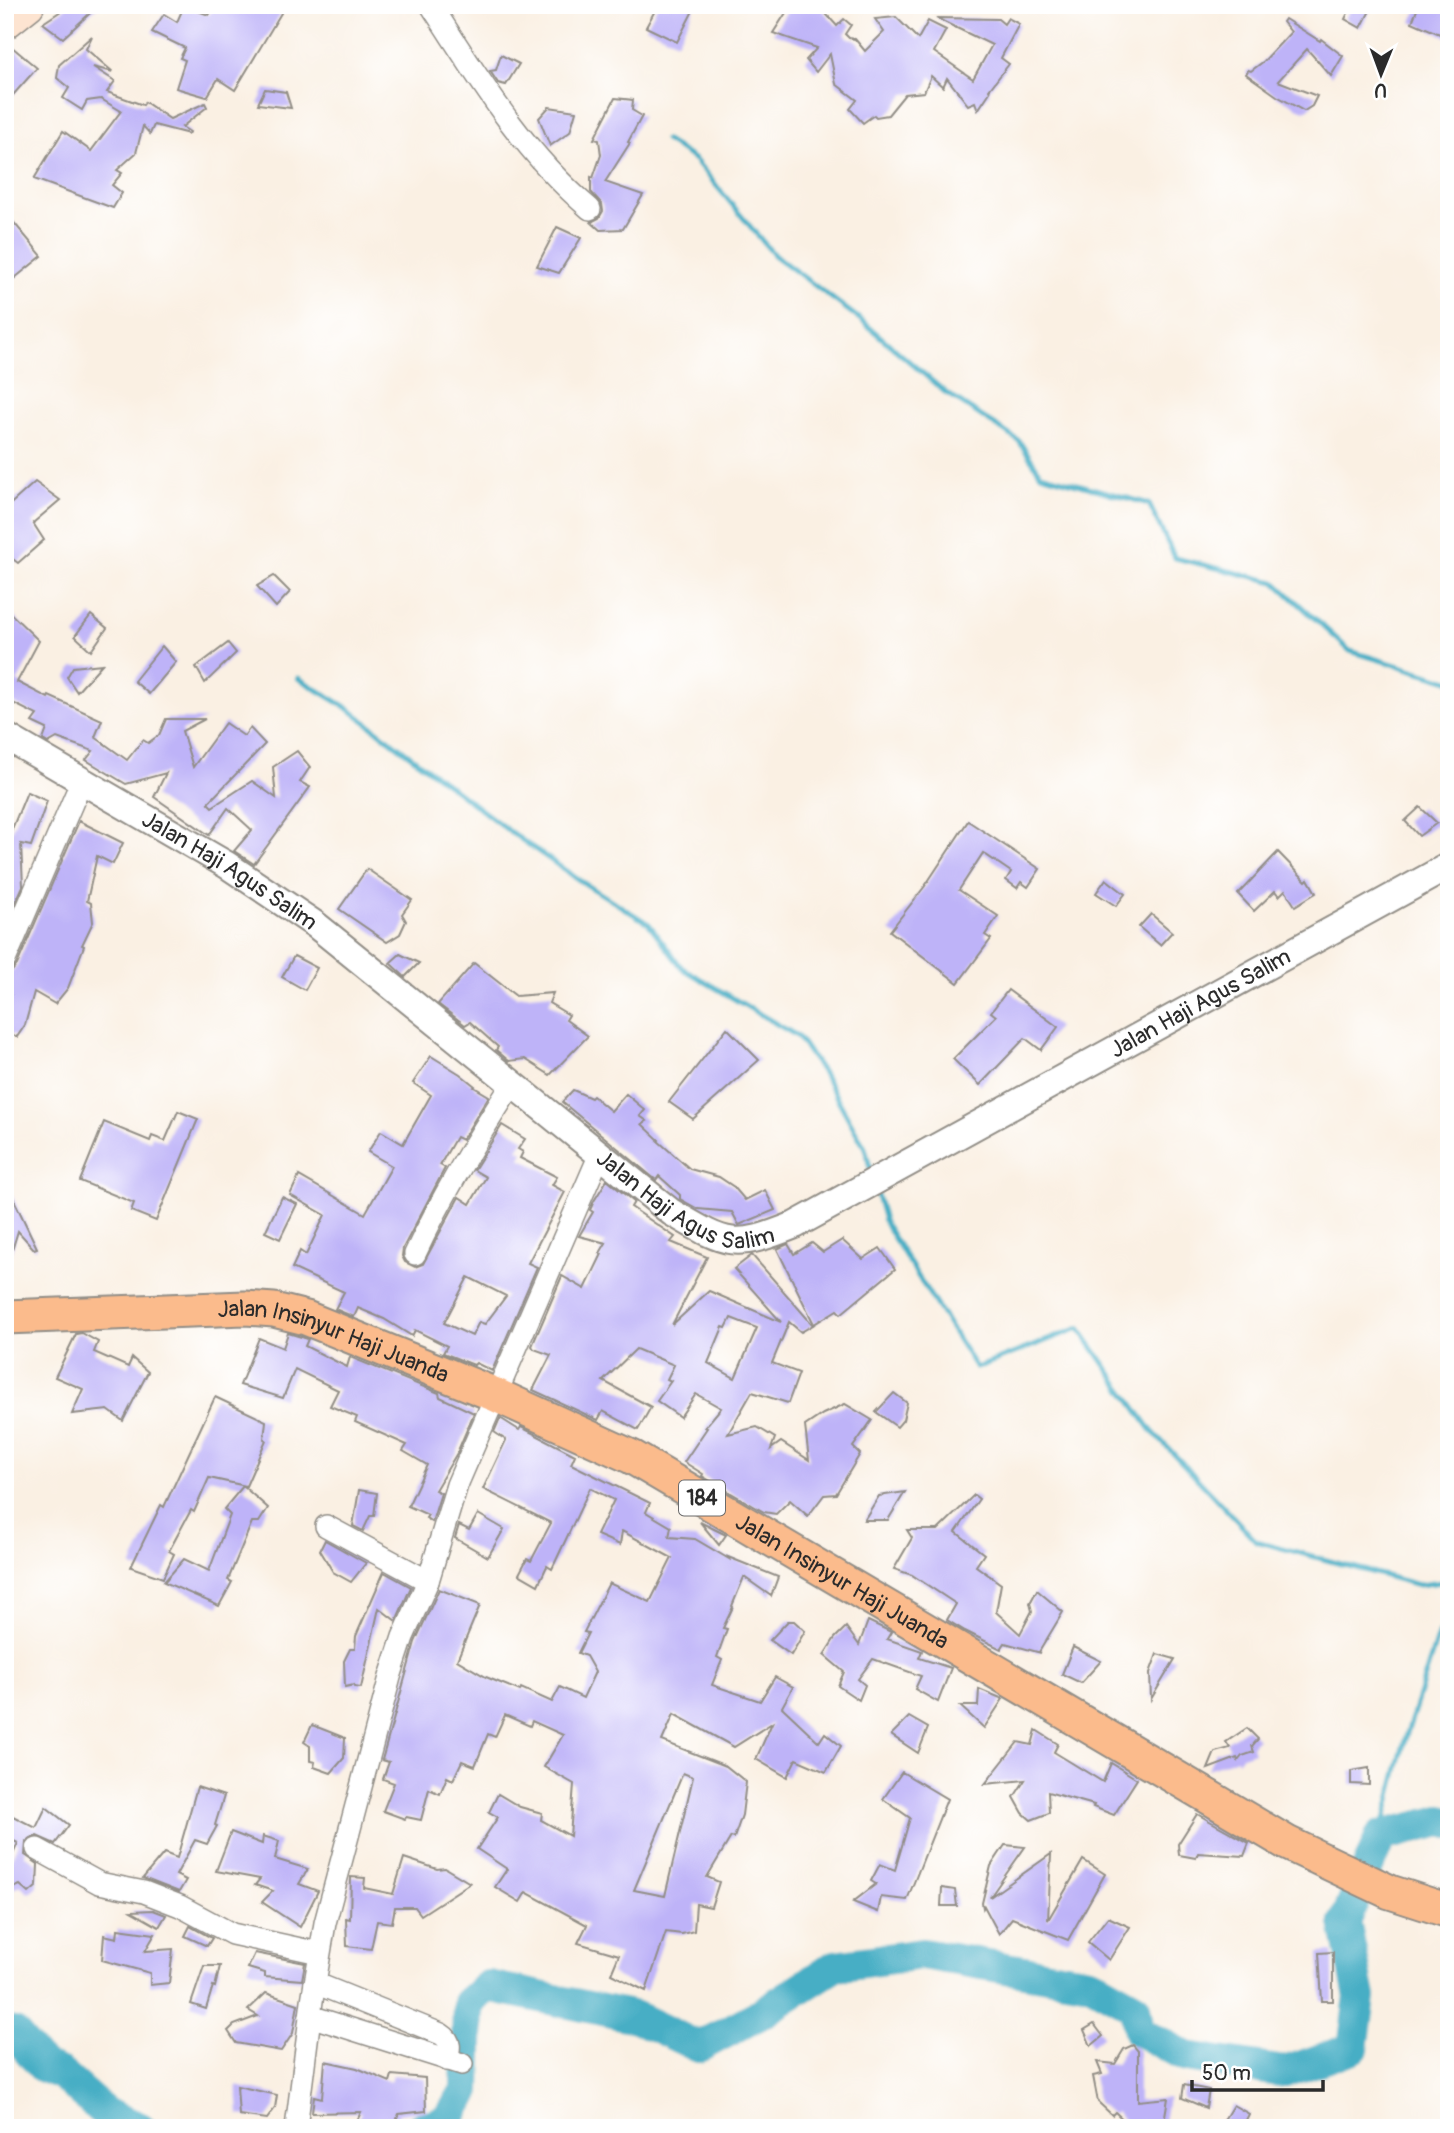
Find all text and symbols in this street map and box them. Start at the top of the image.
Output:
north arrow [1346,38,1416,108]
text: U [1374,78,1387,102]
street label: Jalan Haji Agus Salim [137,804,323,936]
street label: Jalan Haji Agus Salim [1105,941,1296,1064]
street label: Jalan Haji Agus Salim [591,1143,778,1255]
street label: Jalan Insinyur Haji Juanda [217,1294,453,1389]
road number: 184 [679,1480,725,1516]
street label: Jalan Insinyur Haji Juanda [730,1507,955,1655]
scale bar [1192,2049,1323,2093]
text: 50 m [1202,2060,1251,2087]

